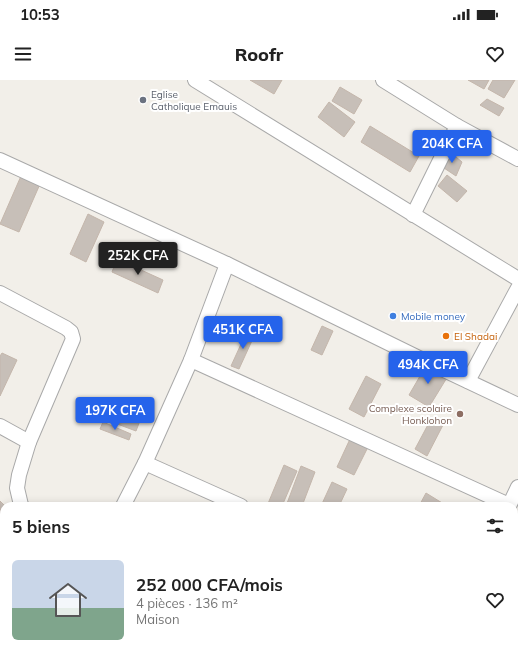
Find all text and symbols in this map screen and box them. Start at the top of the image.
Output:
text: 10:53 [20,5,60,24]
icon: menu [12,43,34,65]
text: Roofr [235,43,283,66]
icon: heart [484,43,506,65]
place label: Eglise Catholique Emauis [151,88,237,113]
marker: Eglise Catholique Emauis [138,95,148,105]
pin: 204K CFA [411,130,493,164]
text: 204K CFA [422,135,483,151]
pin: 252K CFA [97,242,179,276]
text: 252K CFA [108,247,169,263]
place label: Mobile money [401,310,466,323]
marker: Mobile money [388,311,398,321]
pin: 451K CFA [202,316,284,350]
text: 451K CFA [213,321,274,337]
place label: El Shadai [454,330,497,343]
marker: El Shadai [441,331,451,341]
pin: 494K CFA [387,351,469,385]
text: 494K CFA [398,356,459,372]
pin: 197K CFA [74,397,156,431]
text: 197K CFA [85,402,146,418]
place label: Complexe scolaire Honklohon [369,402,452,427]
marker: Complexe scolaire Honklohon [455,409,465,419]
icon: filters [484,515,506,537]
text: 5 biens [12,516,70,537]
text: 252 000 CFA/mois [136,574,283,595]
icon: home [44,576,92,624]
icon: heart [484,589,506,611]
text: 4 pièces · 136 m² [136,595,238,611]
text: Maison [136,611,180,627]

